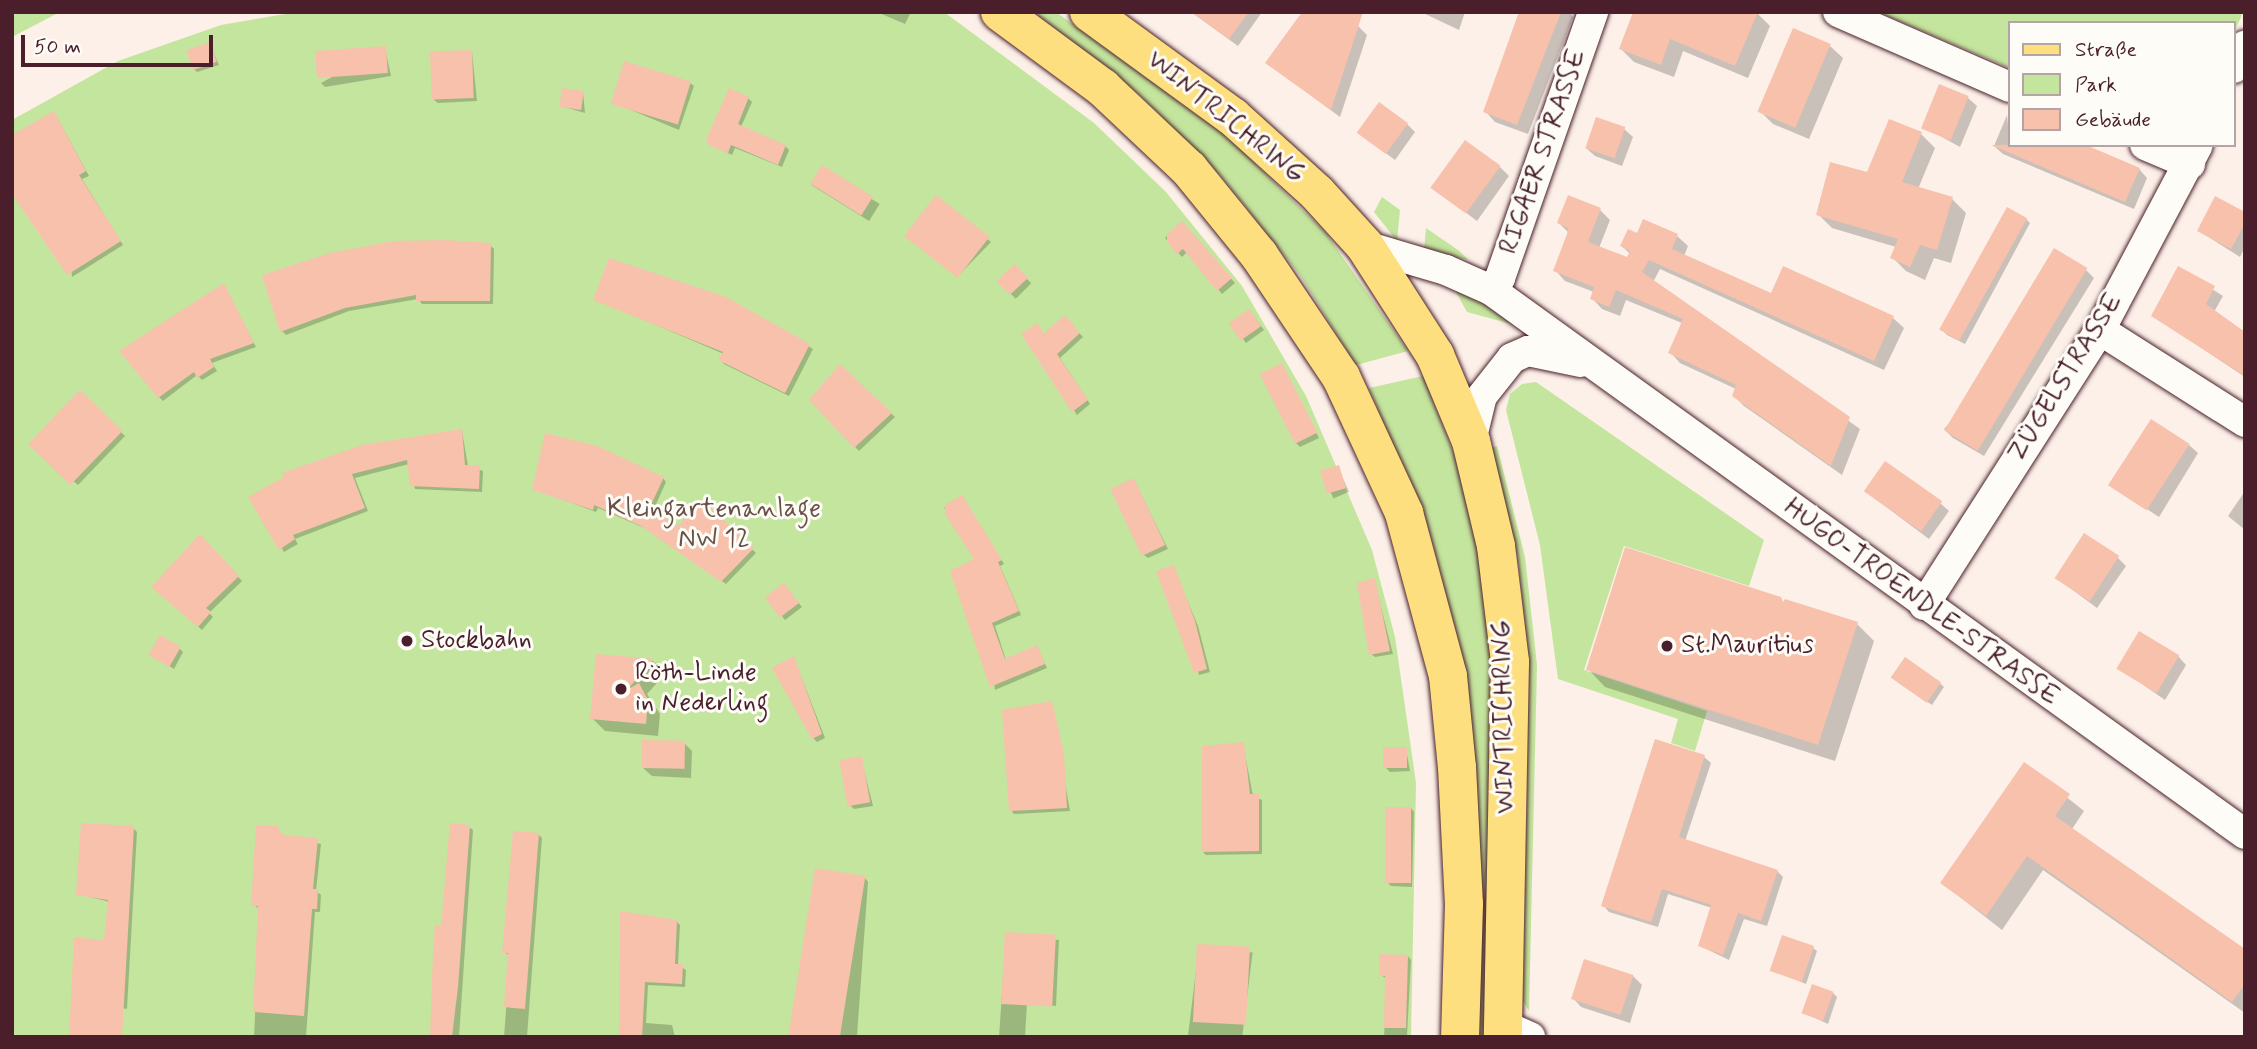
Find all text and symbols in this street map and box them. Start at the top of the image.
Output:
scale bar [24,21,217,65]
legend [2008,21,2236,147]
text: 50 m [34,33,81,61]
text: Straße [2075,36,2137,64]
street label: WINTRICHRING [1140,45,1310,191]
street label: RIGAER STRASSE [1494,45,1594,259]
text: Park [2075,71,2117,99]
text: Gebäude [2075,106,2151,134]
street label: ZÜGELSTRASSE [2002,288,2130,468]
street label: HUGO-TROENDLE-STRASSE [1777,493,2065,713]
park label: Kleingartenanlage NW 12 [607,494,821,556]
street label: WINTRICHRING [1488,620,1522,814]
place label: Stockbahn [421,625,532,657]
place label: St.Mauritius [1681,630,1814,662]
marker: Stockbahn [399,633,415,649]
marker: St.Mauritius [1659,638,1675,654]
place label: Röth-Linde in Nederling [635,658,768,720]
marker: Röth-Linde in Nederling [613,681,629,697]

